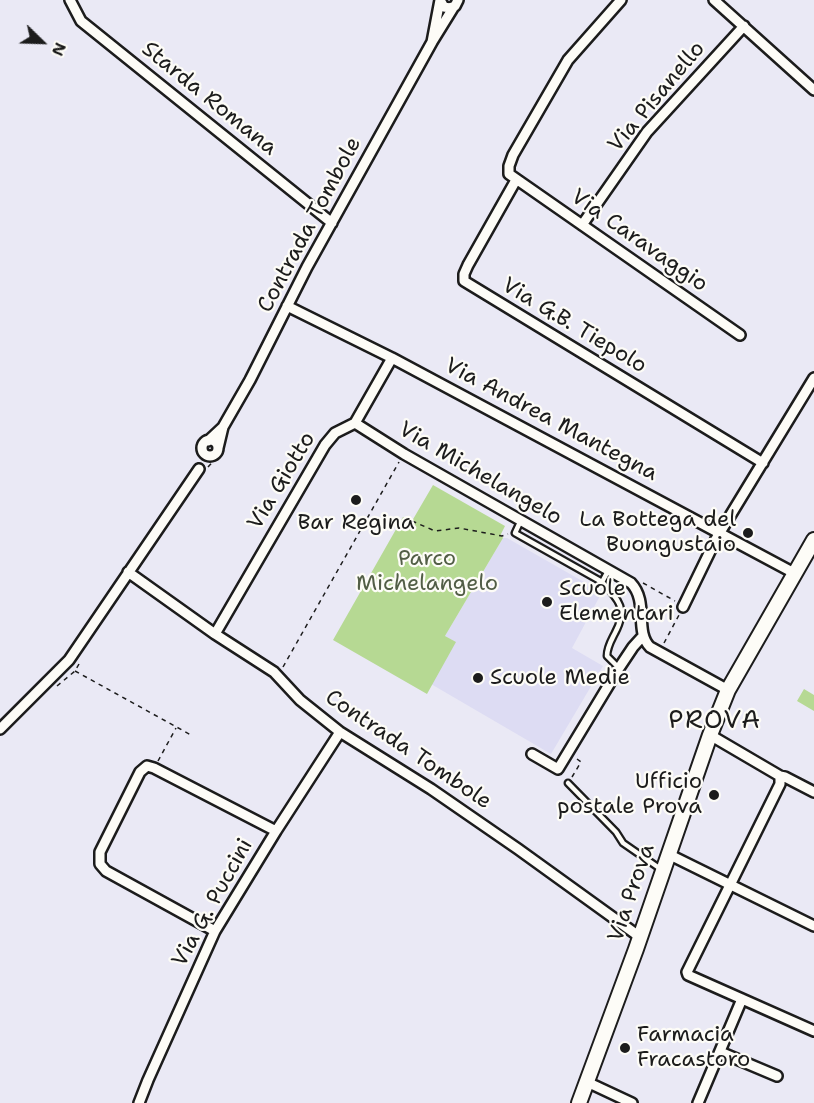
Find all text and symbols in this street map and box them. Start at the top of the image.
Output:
north arrow [12,12,72,72]
street label: Starda Romana [136,36,282,162]
street label: Via Pisanello [603,36,711,158]
text: N [47,39,71,59]
street label: Contrada Tombole [253,133,367,317]
street label: Via Caravaggio [566,184,712,298]
street label: Via G.B. Tiepolo [497,272,651,380]
street label: Via Andrea Mantegna [440,353,662,487]
street label: Via Michelangelo [394,417,566,531]
street label: Via Giotto [243,427,321,535]
marker: Bar Regina [349,493,363,507]
place label: La Bottega del Buongustaio [579,507,736,558]
place label: Bar Regina [297,510,415,536]
marker: La Bottega del Buongustaio [741,526,755,540]
park label: Parco Michelangelo [356,546,498,598]
place label: Scuole Elementari [559,576,674,628]
marker: Scuole Elementari [540,595,554,609]
place label: Scuole Medie [490,665,630,691]
marker: Scuole Medie [471,671,485,685]
street label: Contrada Tombole [320,685,496,815]
district label: PROVA [668,705,762,737]
place label: Ufficio postale Prova [557,769,702,820]
marker: Ufficio postale Prova [707,788,721,802]
street label: Via G. Puccini [167,834,259,972]
street label: Via Prova [603,841,661,945]
place label: Farmacia Fracastoro [637,1022,750,1074]
marker: Farmacia Fracastoro [618,1041,632,1055]

